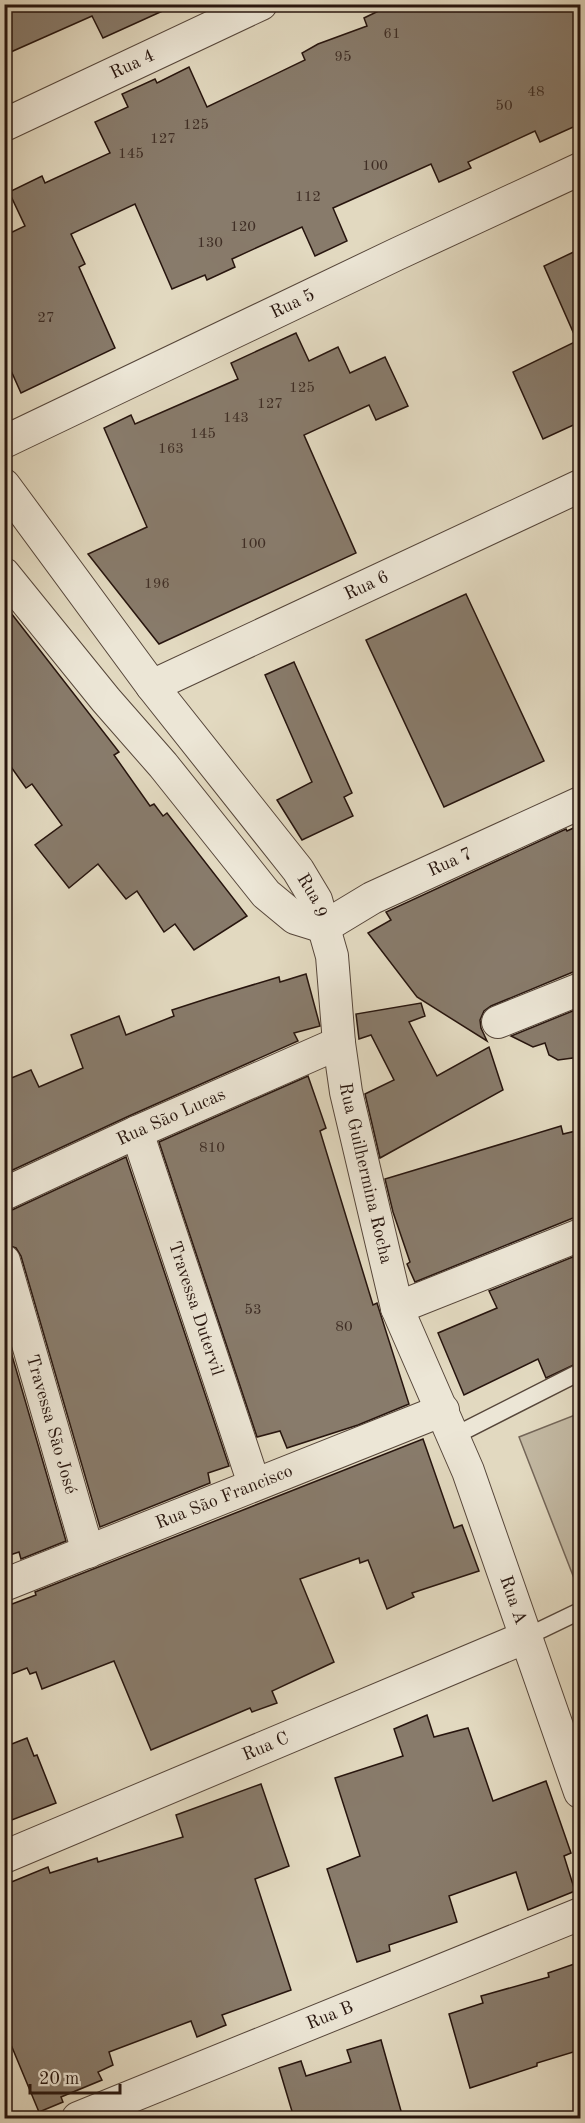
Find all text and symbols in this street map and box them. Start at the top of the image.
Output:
house number: 61 [383,27,401,42]
street label: Rua 4 [107,46,158,83]
house number: 95 [334,50,352,65]
house number: 48 [527,85,545,100]
house number: 50 [495,99,513,114]
house number: 125 [183,118,209,133]
house number: 127 [150,132,176,147]
house number: 145 [118,147,144,162]
house number: 100 [362,159,388,174]
house number: 112 [295,190,321,205]
house number: 120 [230,220,256,235]
house number: 130 [197,236,223,251]
street label: Rua 5 [268,286,318,322]
house number: 27 [37,311,55,326]
house number: 125 [289,381,315,396]
house number: 127 [257,397,283,412]
house number: 143 [223,411,249,426]
house number: 145 [190,427,216,442]
house number: 163 [158,442,184,457]
house number: 100 [240,537,266,552]
street label: Rua 6 [342,568,392,604]
house number: 196 [144,577,170,592]
street label: Rua 7 [425,844,475,880]
street label: Rua 9 [293,871,330,920]
street label: Rua Guilhermina Rocha [336,1082,395,1266]
street label: Rua São Lucas [114,1085,228,1149]
house number: 810 [199,1141,225,1156]
street label: Travessa Dutervil [165,1239,226,1378]
house number: 53 [244,1303,262,1318]
house number: 80 [335,1320,353,1335]
street label: Travessa São José [23,1353,80,1496]
street label: Rua São Francisco [153,1462,295,1533]
street label: Rua A [496,1573,530,1627]
street label: Rua C [240,1729,292,1764]
street label: Rua B [304,1998,356,2033]
scale bar [30,2057,120,2095]
text: 20 m [39,2070,79,2088]

